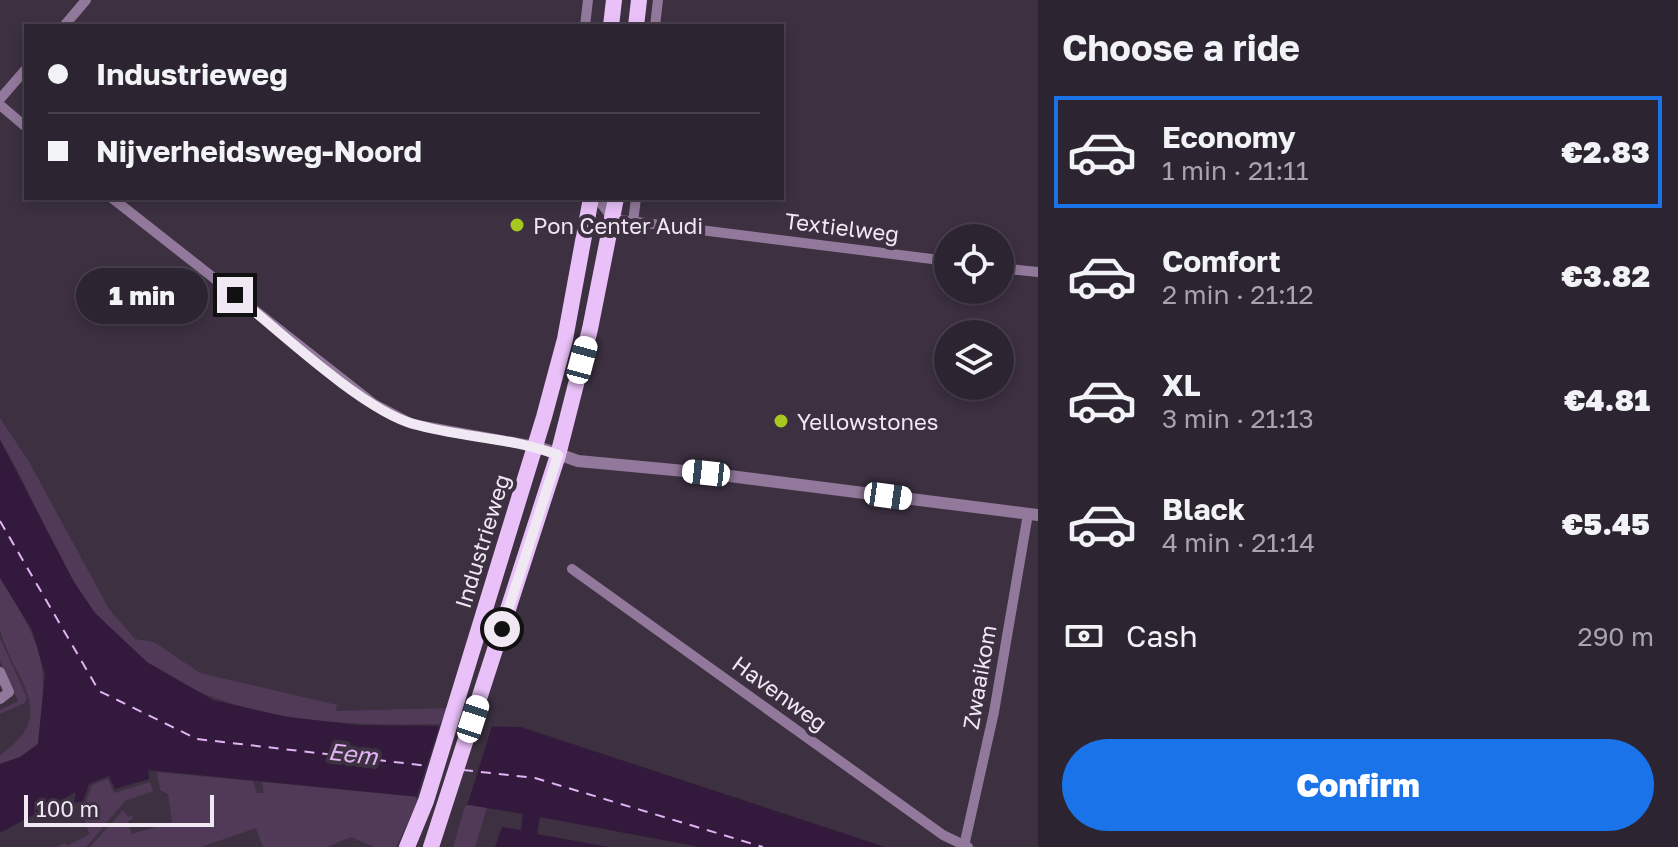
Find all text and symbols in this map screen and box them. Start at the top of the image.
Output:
text: Choose a ride [1062,26,1300,69]
text: Industrieweg [96,56,288,92]
icon: car [1066,116,1138,188]
text: Economy [1162,119,1296,155]
text: Nijverheidsweg-Noord [96,133,422,169]
text: €2.83 [1561,134,1650,170]
text: 1 min · 21:11 [1162,155,1309,186]
street label: Textielweg [783,207,901,247]
place label: Pon Center Audi [533,212,703,239]
marker: Pon Center Audi [508,216,526,234]
map controls [934,224,1014,400]
button: locate [934,224,1014,304]
icon: car [1066,240,1138,312]
text: Comfort [1162,243,1281,279]
text: €3.82 [1561,258,1650,294]
callout: 1 min [75,267,207,323]
route end [217,277,253,313]
text: 2 min · 21:12 [1162,279,1314,310]
text: 1 min [109,280,175,311]
button: layers [934,320,1014,400]
car [564,334,600,386]
icon: car [1066,364,1138,436]
text: XL [1162,367,1201,403]
text: €4.81 [1564,382,1650,418]
text: 3 min · 21:13 [1162,403,1314,434]
place label: Yellowstones [797,408,938,435]
marker: Yellowstones [772,412,790,430]
car [681,459,731,487]
street label: Industrieweg [449,471,515,611]
car [863,481,913,511]
icon: car [1066,488,1138,560]
text: Black [1162,491,1245,527]
text: €5.45 [1562,506,1650,542]
text: 4 min · 21:14 [1162,527,1315,558]
route start [484,611,520,647]
icon: cash [1062,614,1106,658]
text: Cash [1126,618,1198,654]
text: 290 m [1578,621,1654,652]
street label: Zwaaikom [957,623,1001,731]
street label: Havenweg [727,650,833,736]
car [454,692,492,746]
water label: Eem [327,736,381,771]
button: Confirm [1062,739,1654,831]
scale bar [24,791,214,827]
text: 100 m [36,795,99,822]

